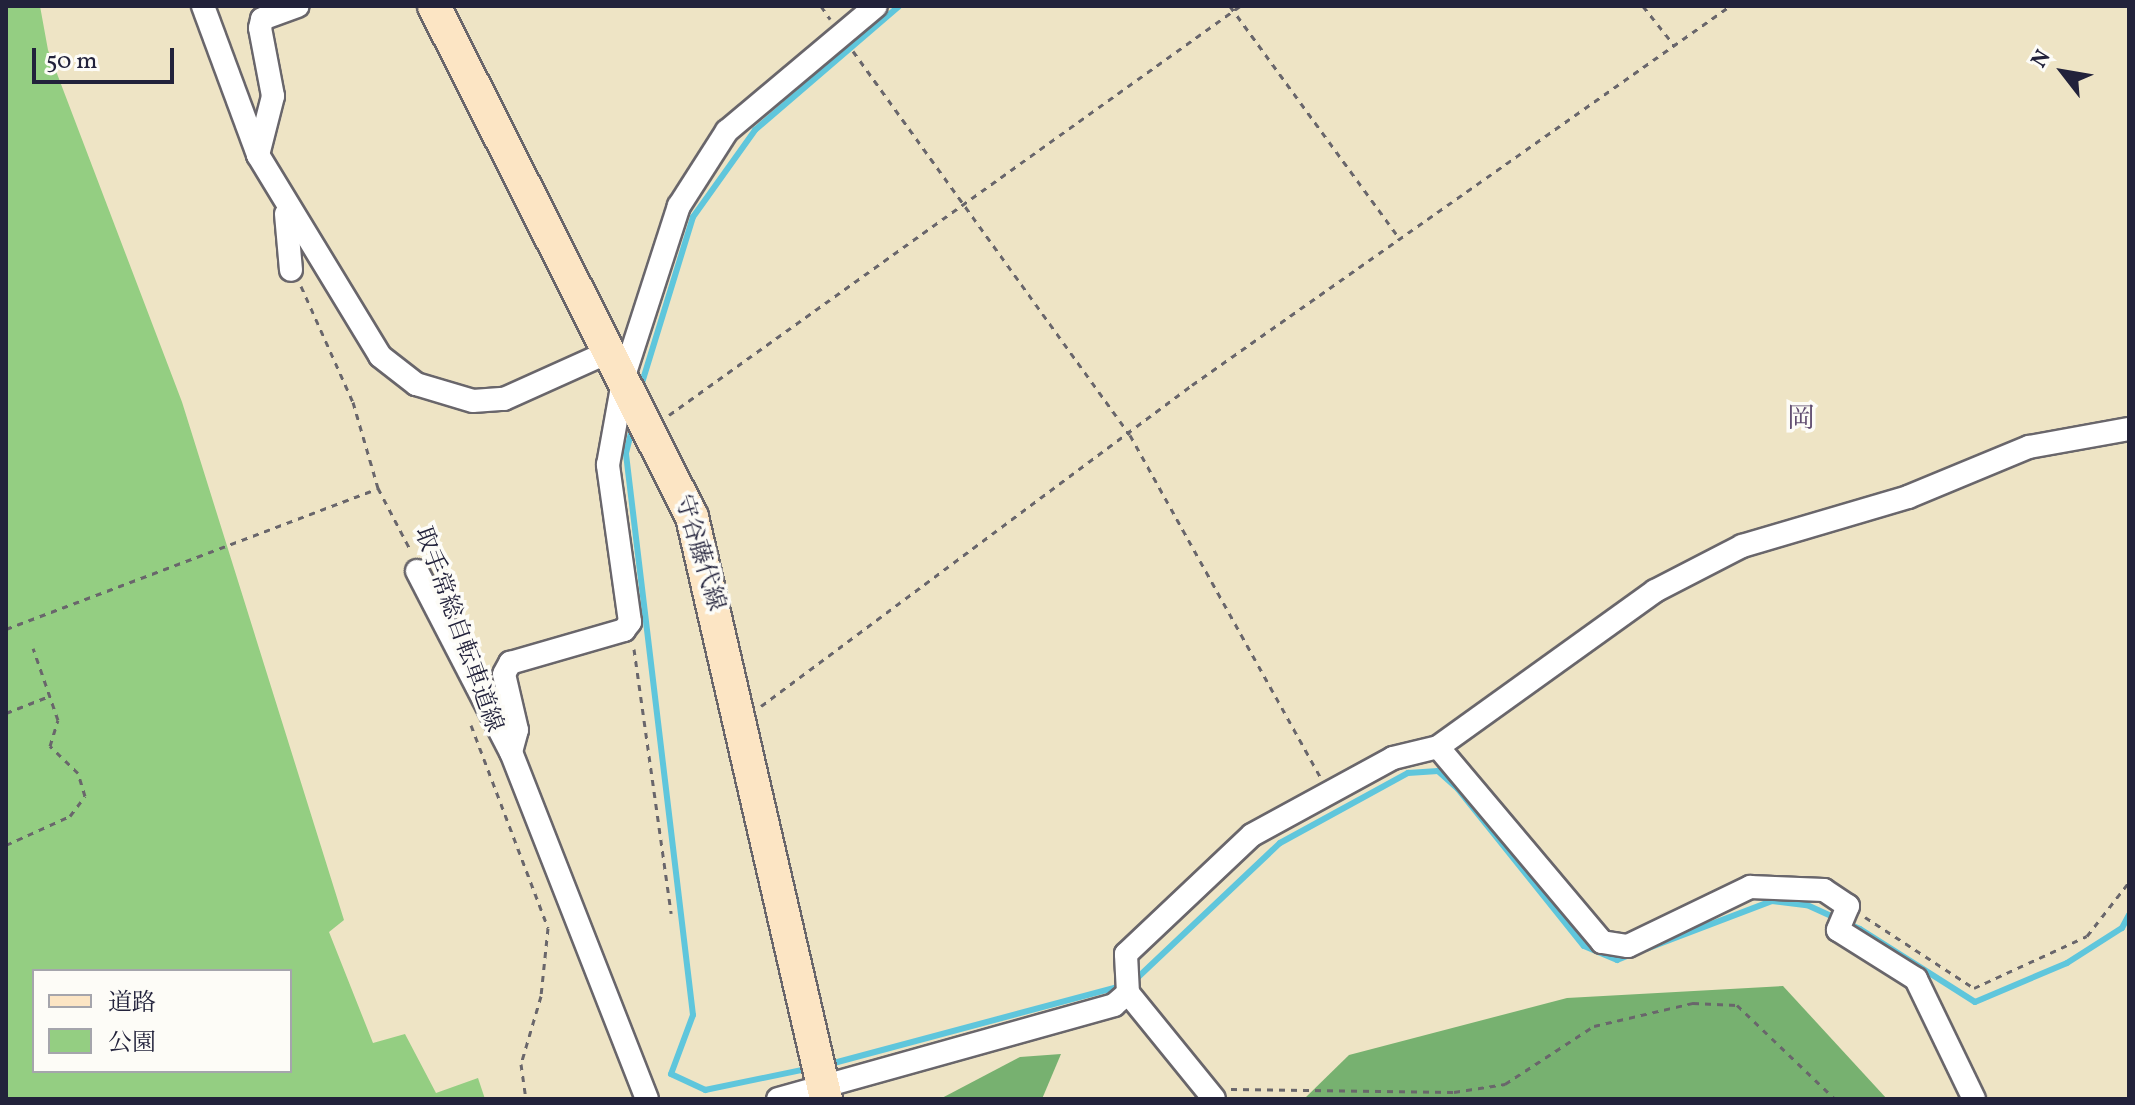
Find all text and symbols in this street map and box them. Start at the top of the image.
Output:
scale bar [36,32,178,82]
north arrow [2023,32,2103,112]
text: 50 m [46,45,98,79]
text: N [2025,45,2059,74]
district label: 岡 [1787,403,1815,437]
street label: 守谷藤代線 [667,491,729,615]
street label: 取手常総自転車道線 [407,524,507,736]
legend [32,969,292,1073]
text: 道路 [108,987,156,1021]
text: 公園 [108,1027,156,1061]

